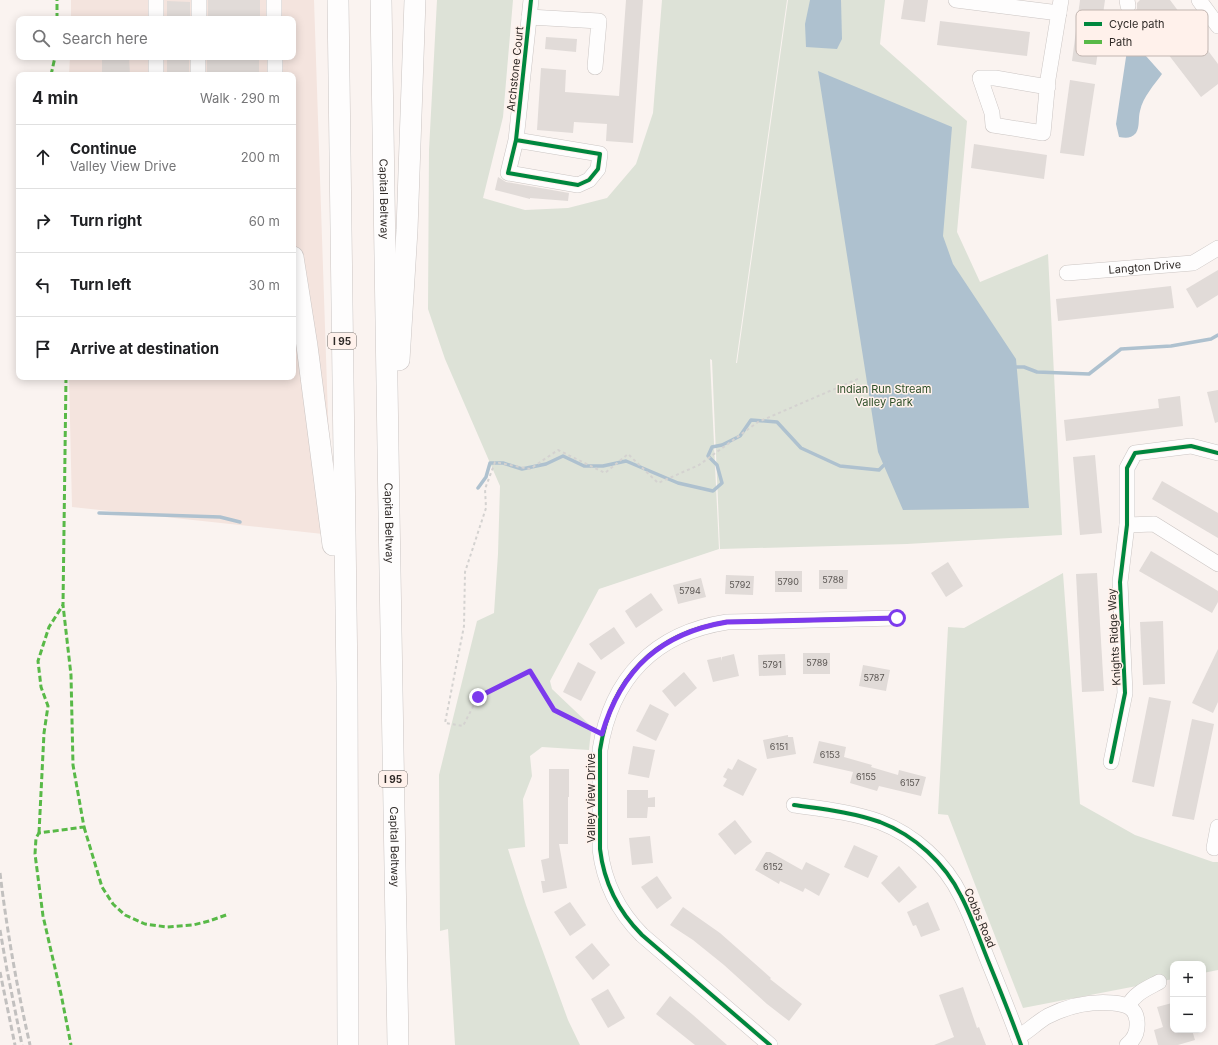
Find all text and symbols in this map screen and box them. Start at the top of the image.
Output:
legend [1076,10,1208,56]
search box [16,16,296,60]
text: Cycle path [1109,17,1165,31]
street label: Archstone Court [504,25,526,112]
icon: search [30,27,52,49]
text: Search here [62,29,148,48]
text: Path [1109,35,1132,49]
text: 4 min [32,88,78,108]
text: Walk · 290 m [200,90,280,106]
text: Continue [70,139,137,158]
icon: ahead [32,146,54,168]
text: 200 m [241,149,280,165]
text: Valley View Drive [70,158,176,174]
street label: Capital Beltway [376,159,392,239]
icon: right [32,210,54,232]
text: Turn right [70,211,142,230]
text: 60 m [249,213,280,229]
street label: Langton Drive [1108,257,1182,277]
icon: left [32,274,54,296]
text: Turn left [70,275,131,294]
text: 30 m [249,277,280,293]
road number: I 95 [328,333,356,349]
icon: arrive [32,338,54,360]
text: Arrive at destination [70,339,219,358]
park label: Indian Run Stream Valley Park [837,382,931,409]
street label: Capital Beltway [382,482,397,563]
house number: 5788 [822,574,844,585]
house number: 5790 [777,576,799,587]
house number: 5792 [729,579,751,590]
house number: 5794 [679,585,701,596]
street label: Knights Ridge Way [1104,588,1124,686]
route start [888,609,906,627]
house number: 5789 [806,657,828,668]
house number: 5791 [762,659,782,670]
house number: 5787 [863,672,885,683]
route end [469,688,487,706]
house number: 6151 [770,741,788,752]
house number: 6153 [820,749,841,760]
street label: Valley View Drive [584,753,598,843]
road number: I 95 [379,771,407,787]
house number: 6155 [856,771,876,782]
house number: 6157 [900,777,920,788]
street label: Capital Beltway [387,806,402,887]
house number: 6152 [763,861,783,872]
street label: Cobbs Road [961,886,999,950]
map controls [1170,961,1206,1033]
button: + [1170,961,1206,997]
button: − [1170,997,1206,1033]

